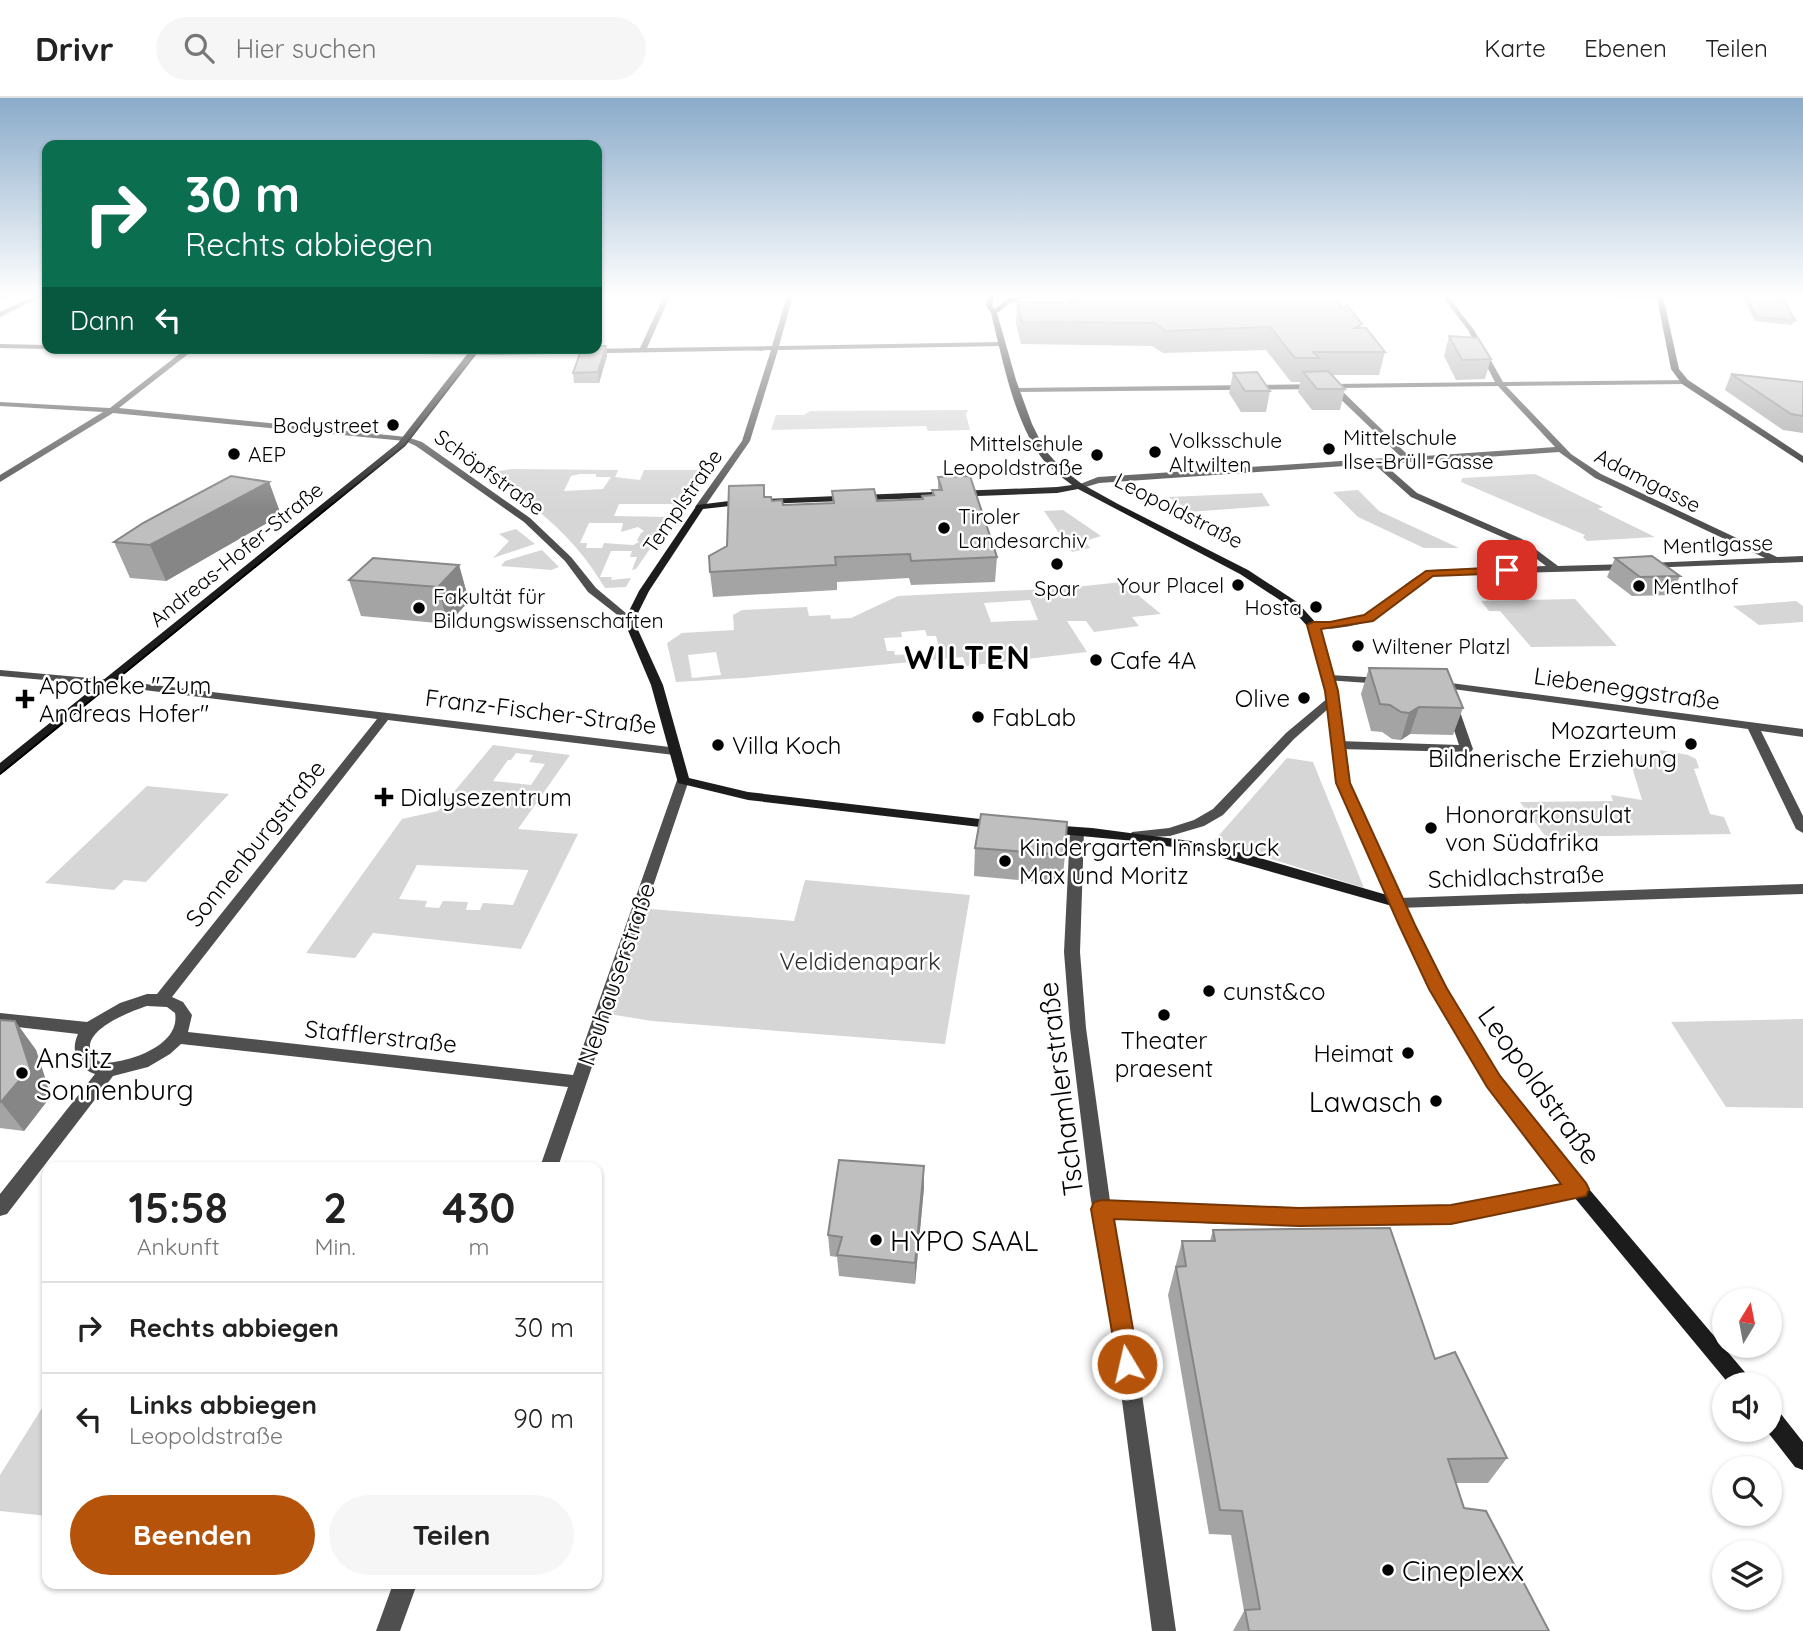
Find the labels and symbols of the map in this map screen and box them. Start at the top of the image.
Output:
place label: Bodystreet [273,412,379,438]
marker: Bodystreet [385,417,401,433]
street label: Schöpfstraße [430,423,550,521]
place label: Mittelschule Ilse-Brüll-Gasse [1343,424,1494,474]
place label: Volksschule Altwilten [1169,427,1282,477]
place label: Mittelschule Leopoldstraße [942,430,1083,480]
place label: AEP [248,441,286,467]
marker: Mittelschule Ilse-Brüll-Gasse [1321,441,1337,457]
street label: Adamgasse [1591,442,1705,518]
street label: Templstraße [637,444,727,558]
marker: Volksschule Altwilten [1147,444,1163,460]
marker: AEP [226,446,242,462]
marker: Mittelschule Leopoldstraße [1089,447,1105,463]
street label: Leopoldstraße [1110,466,1248,554]
street label: Andreas-Hofer-Straße [144,476,328,632]
place label: Tiroler Landesarchiv [958,503,1087,553]
marker: Tiroler Landesarchiv [936,520,952,536]
street label: Mentlgasse [1662,529,1774,559]
pin [1477,540,1537,600]
marker: Spar [1049,556,1065,572]
place label: Your Placel [1117,572,1224,598]
place label: Mentlhof [1653,573,1739,599]
place label: Spar [1034,575,1080,601]
marker: Your Placel [1230,577,1246,593]
marker: Mentlhof [1631,578,1647,594]
place label: Fakultät für Bildungswissenschaften [433,583,664,633]
place label: Hosta [1245,594,1302,620]
marker: Hosta [1308,599,1324,615]
marker: Fakultät für Bildungswissenschaften [411,600,427,616]
place label: Wiltener Platzl [1372,633,1510,659]
district label: WILTEN [904,637,1032,677]
marker: Wiltener Platzl [1350,638,1366,654]
place label: Cafe 4A [1110,645,1196,675]
marker: Cafe 4A [1088,652,1104,668]
street label: Liebeneggstraße [1532,660,1722,716]
place label: Apotheke "Zum Andreas Hofer" [39,670,211,728]
street label: Franz-Fischer-Straße [424,682,658,740]
place label: Olive [1235,683,1290,713]
marker: Olive [1296,690,1312,706]
marker: Apotheke "Zum Andreas Hofer" [17,691,33,707]
place label: FabLab [992,702,1076,732]
marker: FabLab [970,709,986,725]
place label: Mozarteum Bildnerische Erziehung [1428,715,1677,773]
place label: Villa Koch [732,730,842,760]
marker: Mozarteum Bildnerische Erziehung [1683,736,1699,752]
marker: Villa Koch [710,737,726,753]
street label: Sonnenburgstraße [179,754,331,932]
place label: Dialysezentrum [400,782,572,812]
marker: Dialysezentrum [374,787,394,807]
place label: Honorarkonsulat von Südafrika [1445,799,1632,857]
marker: Honorarkonsulat von Südafrika [1423,820,1439,836]
place label: Kindergarten Innsbruck Max und Moritz [1019,832,1280,890]
marker: Kindergarten Innsbruck Max und Moritz [997,853,1013,869]
street label: Schidlachstraße [1427,858,1605,894]
street label: Neuhauserstraße [571,879,661,1069]
park label: Veldidenapark [779,946,941,976]
place label: cunst&co [1223,976,1326,1006]
street label: Tschamlerstraße [1030,980,1090,1198]
marker: cunst&co [1201,983,1217,999]
street label: Leopoldstraße [1471,999,1609,1171]
marker: Theater praesent [1156,1007,1172,1023]
street label: Stafflerstraße [303,1013,459,1059]
place label: Theater praesent [1115,1025,1213,1083]
place label: Heimat [1313,1038,1394,1068]
place label: Ansitz Sonnenburg [36,1040,194,1107]
marker: Heimat [1400,1045,1416,1061]
marker: Ansitz Sonnenburg [14,1065,30,1081]
place label: Lawasch [1309,1084,1422,1119]
marker: Lawasch [1428,1093,1444,1109]
place label: HYPO SAAL [890,1223,1039,1258]
marker: HYPO SAAL [868,1232,884,1248]
north arrow [1712,1288,1782,1358]
position arrow [1090,1327,1164,1401]
place label: Cineplexx [1402,1553,1524,1588]
marker: Cineplexx [1380,1562,1396,1578]

